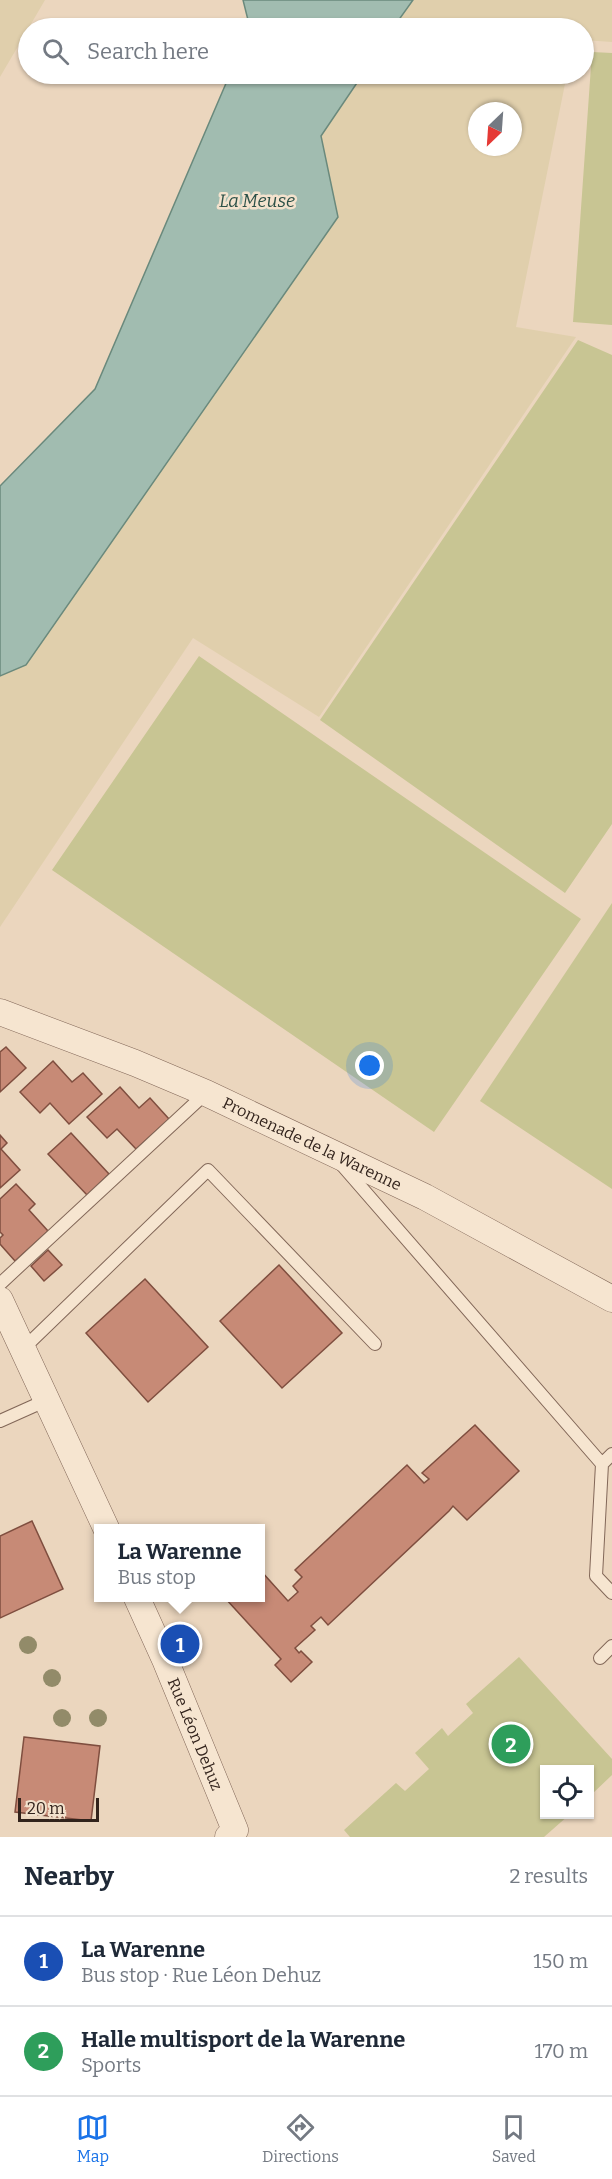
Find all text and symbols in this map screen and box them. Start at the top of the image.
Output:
search box [18,18,594,84]
icon: search [39,35,72,68]
text: Search here [87,38,209,65]
north arrow [468,102,522,156]
water label: La Meuse [219,190,295,212]
your location [355,1051,384,1080]
street label: Promenade de la Warenne [220,1093,405,1194]
popup [94,1524,265,1602]
text: La Warenne [117,1538,242,1565]
text: Bus stop [117,1565,196,1589]
pin: 1 [160,1622,200,1666]
street label: Rue Léon Dehuz [164,1675,227,1793]
pin: 2 [492,1722,530,1766]
map controls [540,1765,594,1819]
button: locate [540,1765,594,1819]
scale bar [18,1795,99,1822]
text: 20 m [27,1799,64,1818]
text: Nearby [24,1861,114,1892]
text: 2 results [509,1864,588,1888]
text: La Warenne [81,1936,205,1963]
text: 1 [39,1949,48,1973]
text: 150 m [533,1949,588,1973]
text: Bus stop · Rue Léon Dehuz [81,1963,321,1987]
text: Halle multisport de la Warenne [81,2026,405,2053]
text: 2 [38,2039,49,2063]
text: 170 m [535,2039,588,2063]
text: Sports [81,2053,141,2077]
tab: Map [76,2111,109,2166]
tab: Directions [262,2111,339,2166]
tab: Saved [492,2111,536,2166]

